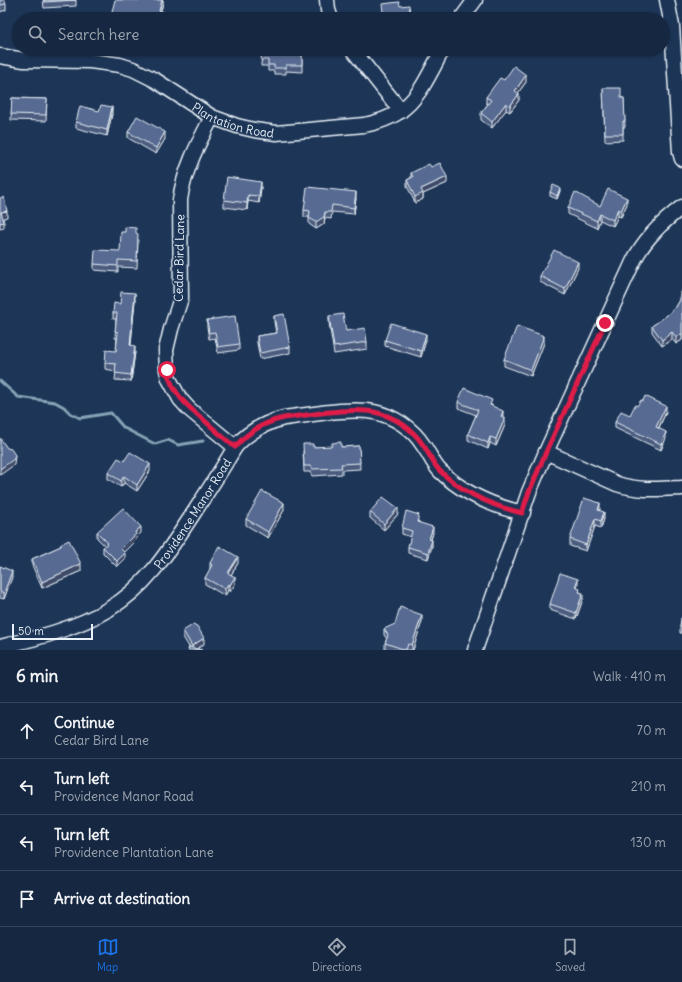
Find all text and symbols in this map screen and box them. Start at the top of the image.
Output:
search box [12,12,670,56]
icon: search [26,23,48,45]
text: Search here [58,25,139,44]
street label: Plantation Road [190,99,275,140]
street label: Cedar Bird Lane [171,214,187,302]
route end [596,314,614,332]
route start [158,361,176,379]
street label: Providence Manor Road [150,456,234,571]
scale bar [12,622,93,641]
text: 50 m [18,624,44,638]
text: 6 min [16,665,58,687]
text: Walk · 410 m [593,668,666,685]
text: Continue [54,713,115,732]
icon: ahead [16,720,38,742]
text: 70 m [637,722,666,739]
text: Cedar Bird Lane [54,732,149,749]
text: Turn left [54,769,109,788]
icon: left [16,776,38,798]
text: 210 m [631,778,666,795]
text: Providence Manor Road [54,788,194,805]
text: Turn left [54,825,109,844]
icon: left [16,832,38,854]
text: 130 m [630,834,666,851]
text: Providence Plantation Lane [54,844,214,861]
icon: arrive [16,888,38,910]
text: Arrive at destination [54,889,190,908]
tab: Map [97,936,119,974]
tab: Directions [312,936,362,974]
tab: Saved [555,936,585,974]

